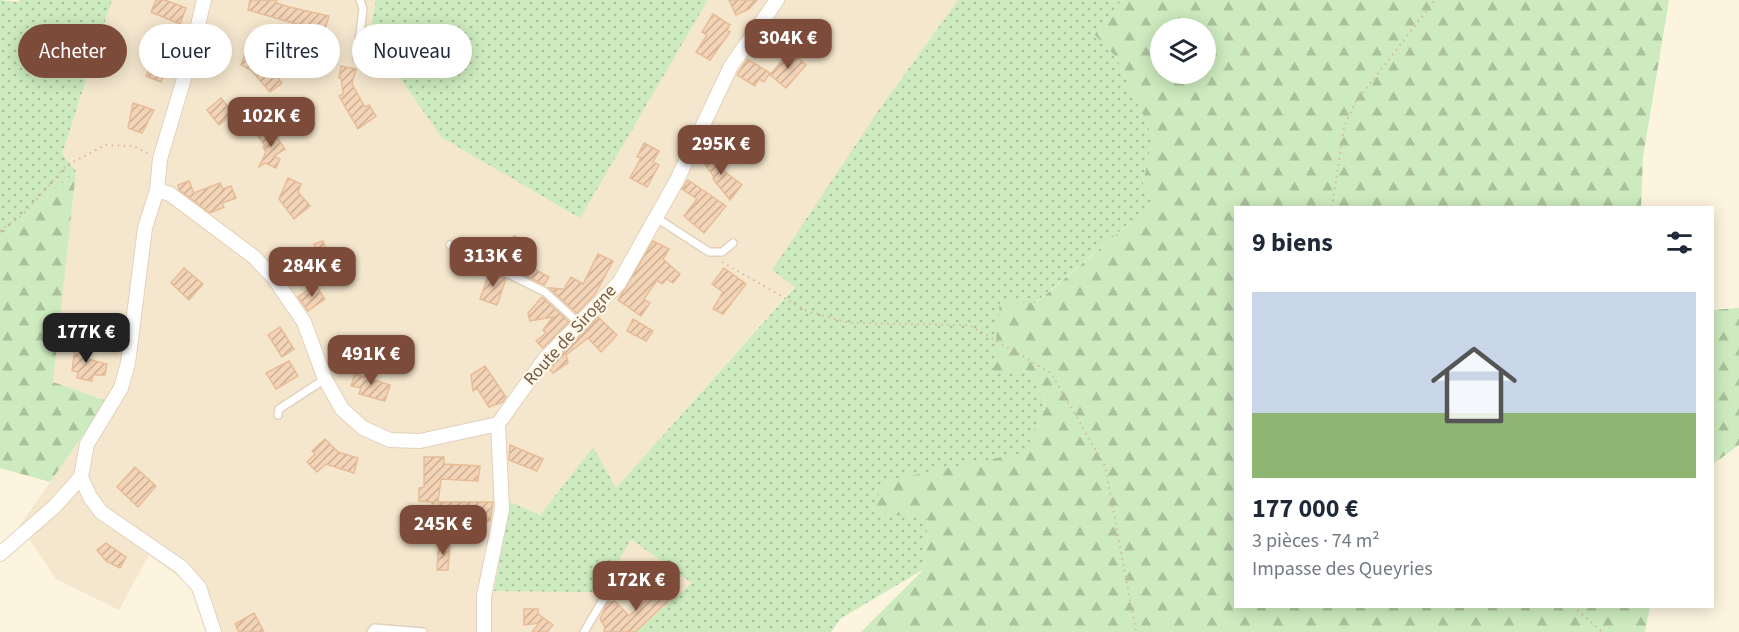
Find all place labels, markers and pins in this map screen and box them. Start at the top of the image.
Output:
pin: 304K € [739,19,837,70]
pin: 102K € [222,97,320,148]
pin: 295K € [672,125,770,176]
pin: 313K € [444,237,542,288]
pin: 284K € [263,247,361,298]
pin: 177K € [37,313,135,364]
pin: 491K € [322,335,420,386]
pin: 245K € [394,505,492,556]
pin: 172K € [587,561,685,612]

